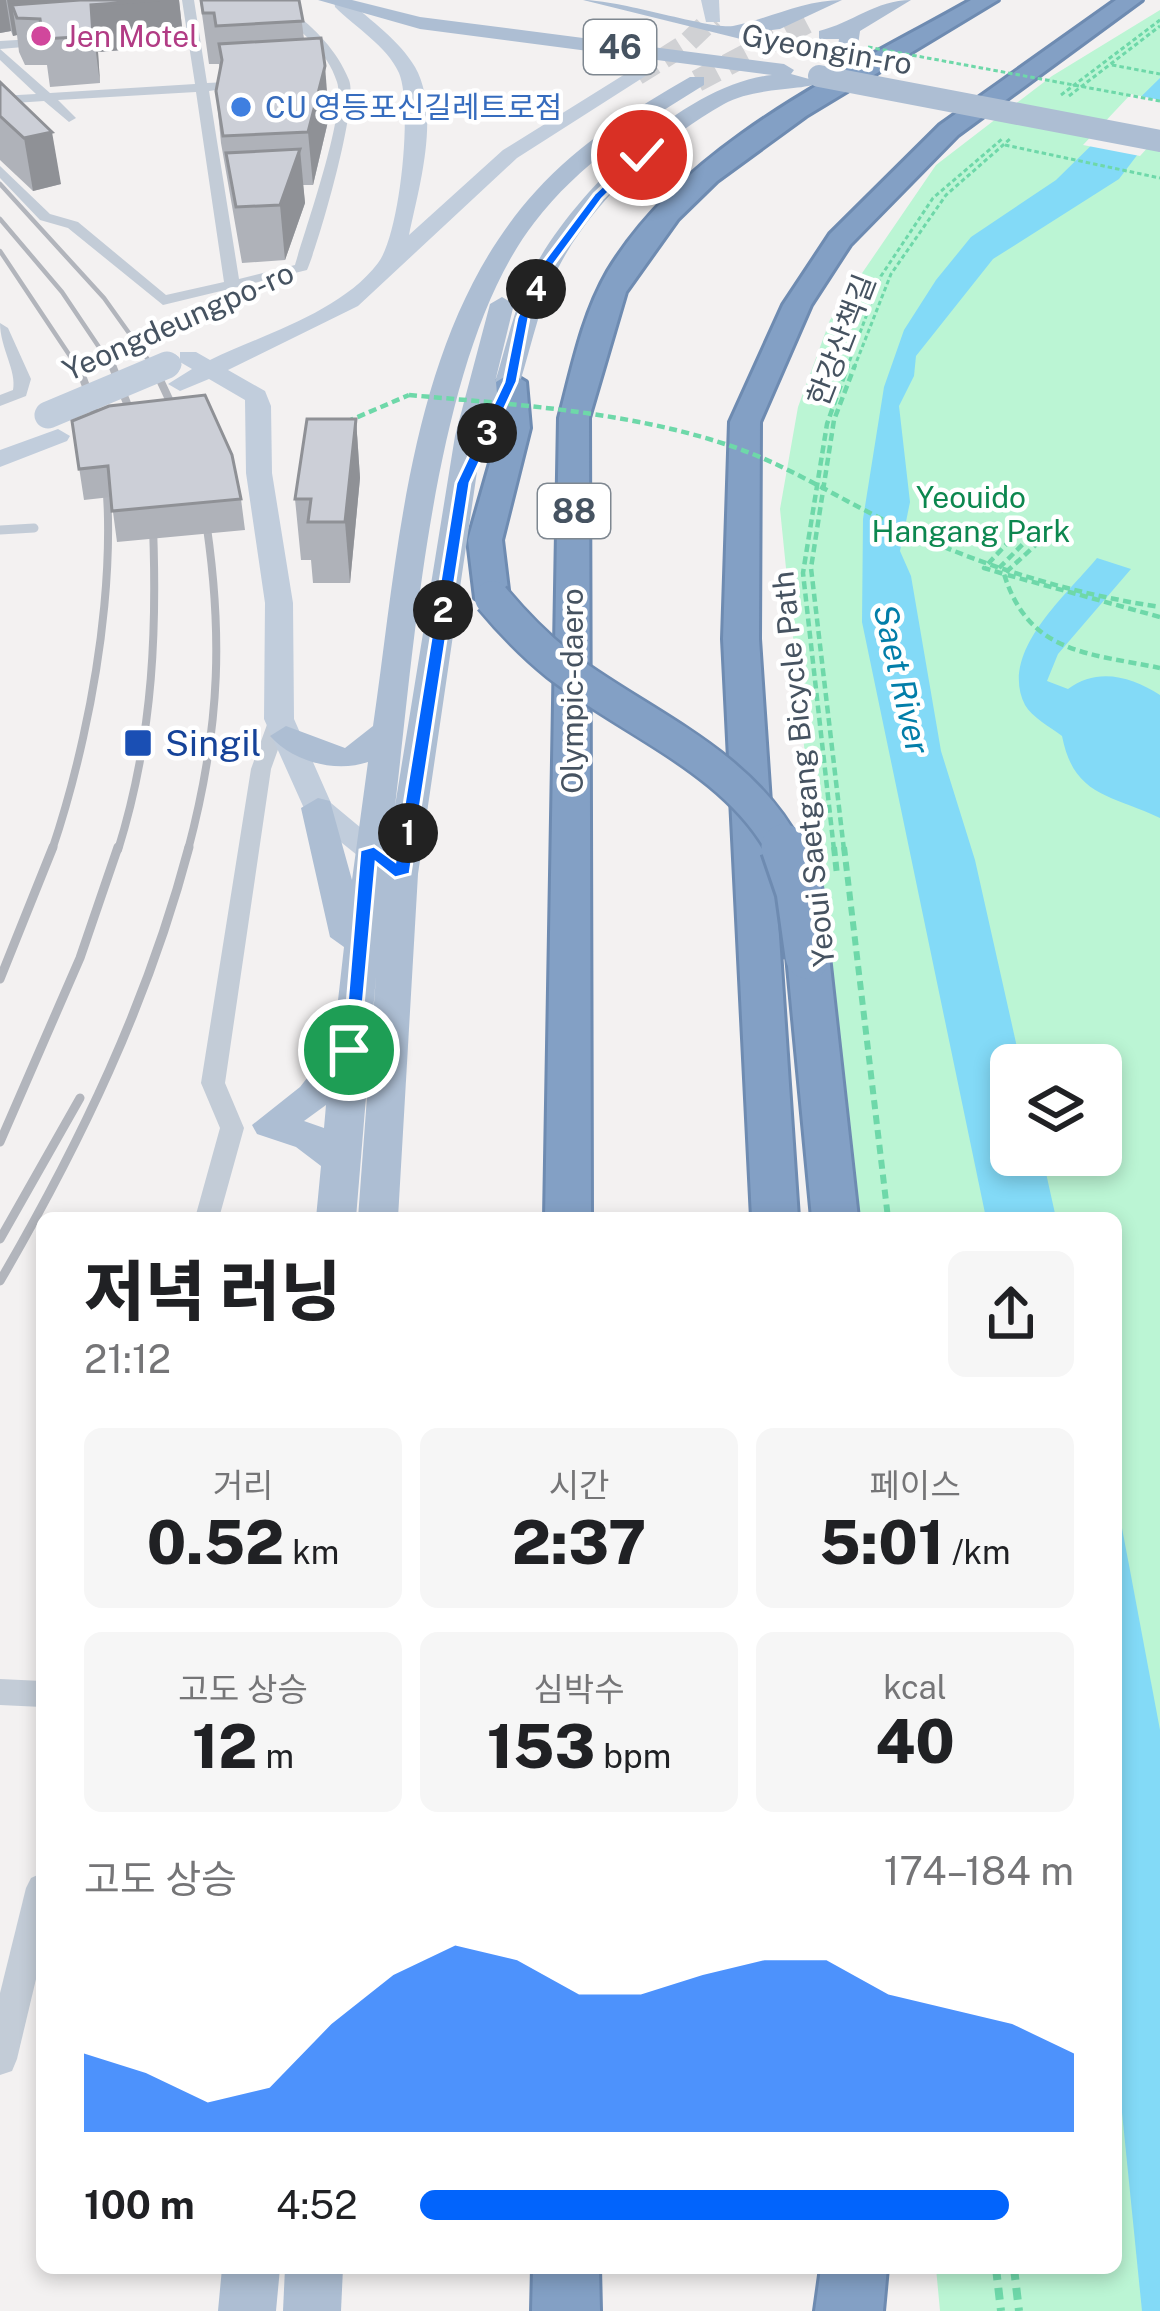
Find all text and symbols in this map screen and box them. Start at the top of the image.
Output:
street label: Gyeongin-ro [739,16,915,82]
place label: Jen Motel [65,18,198,54]
road number: 46 [584,20,656,74]
marker: Jen Motel [28,23,54,49]
place label: CU 영등포신길레트로점 [265,89,562,125]
marker: CU 영등포신길레트로점 [228,94,254,120]
pin [591,104,693,206]
icon: check [609,122,675,188]
street label: Yeongdeungpo-ro [57,254,299,388]
pin: 4 [506,259,566,319]
street label: 한강산책길 [799,269,883,411]
text: 4 [525,270,547,308]
pin: 3 [457,403,517,463]
text: 3 [476,414,498,452]
park label: Yeouido Hangang Park [872,479,1070,549]
road number: 88 [538,484,610,538]
street label: Yeoui Saetgang Bicycle Path [764,570,842,968]
pin: 2 [413,580,473,640]
street label: Olympic-daero [554,588,590,794]
text: 2 [433,591,453,629]
water label: Saet River [866,601,938,758]
place label: Singil [165,722,262,764]
marker: Singil [122,727,154,759]
pin: 1 [378,803,438,863]
text: 1 [401,814,415,852]
pin [298,999,400,1101]
icon: arrive [316,1017,382,1083]
map controls [990,1044,1122,1176]
button: layers [990,1044,1122,1176]
button: share [948,1251,1074,1377]
text: 저녁 러닝 [84,1252,341,1330]
text: 21:12 [84,1336,171,1382]
text: 거리 [213,1466,273,1504]
text: 시간 [549,1466,609,1504]
text: 페이스 [869,1466,961,1504]
text: 0.52 [147,1507,284,1578]
text: 2:37 [512,1507,646,1578]
text: 5:01 [819,1507,944,1578]
text: km [284,1533,339,1571]
text: /km [944,1533,1011,1571]
text: kcal [883,1668,947,1706]
text: 고도 상승 [178,1670,308,1708]
text: 심박수 [533,1670,625,1708]
text: 40 [875,1706,955,1777]
text: 12 [192,1711,257,1782]
text: 153 [487,1711,595,1782]
text: m [257,1737,294,1775]
text: bpm [595,1737,671,1775]
text: 174–184 m [884,1848,1074,1894]
text: 고도 상승 [84,1856,237,1902]
text: 100 m [84,2182,195,2228]
text: 4:52 [276,2182,358,2228]

